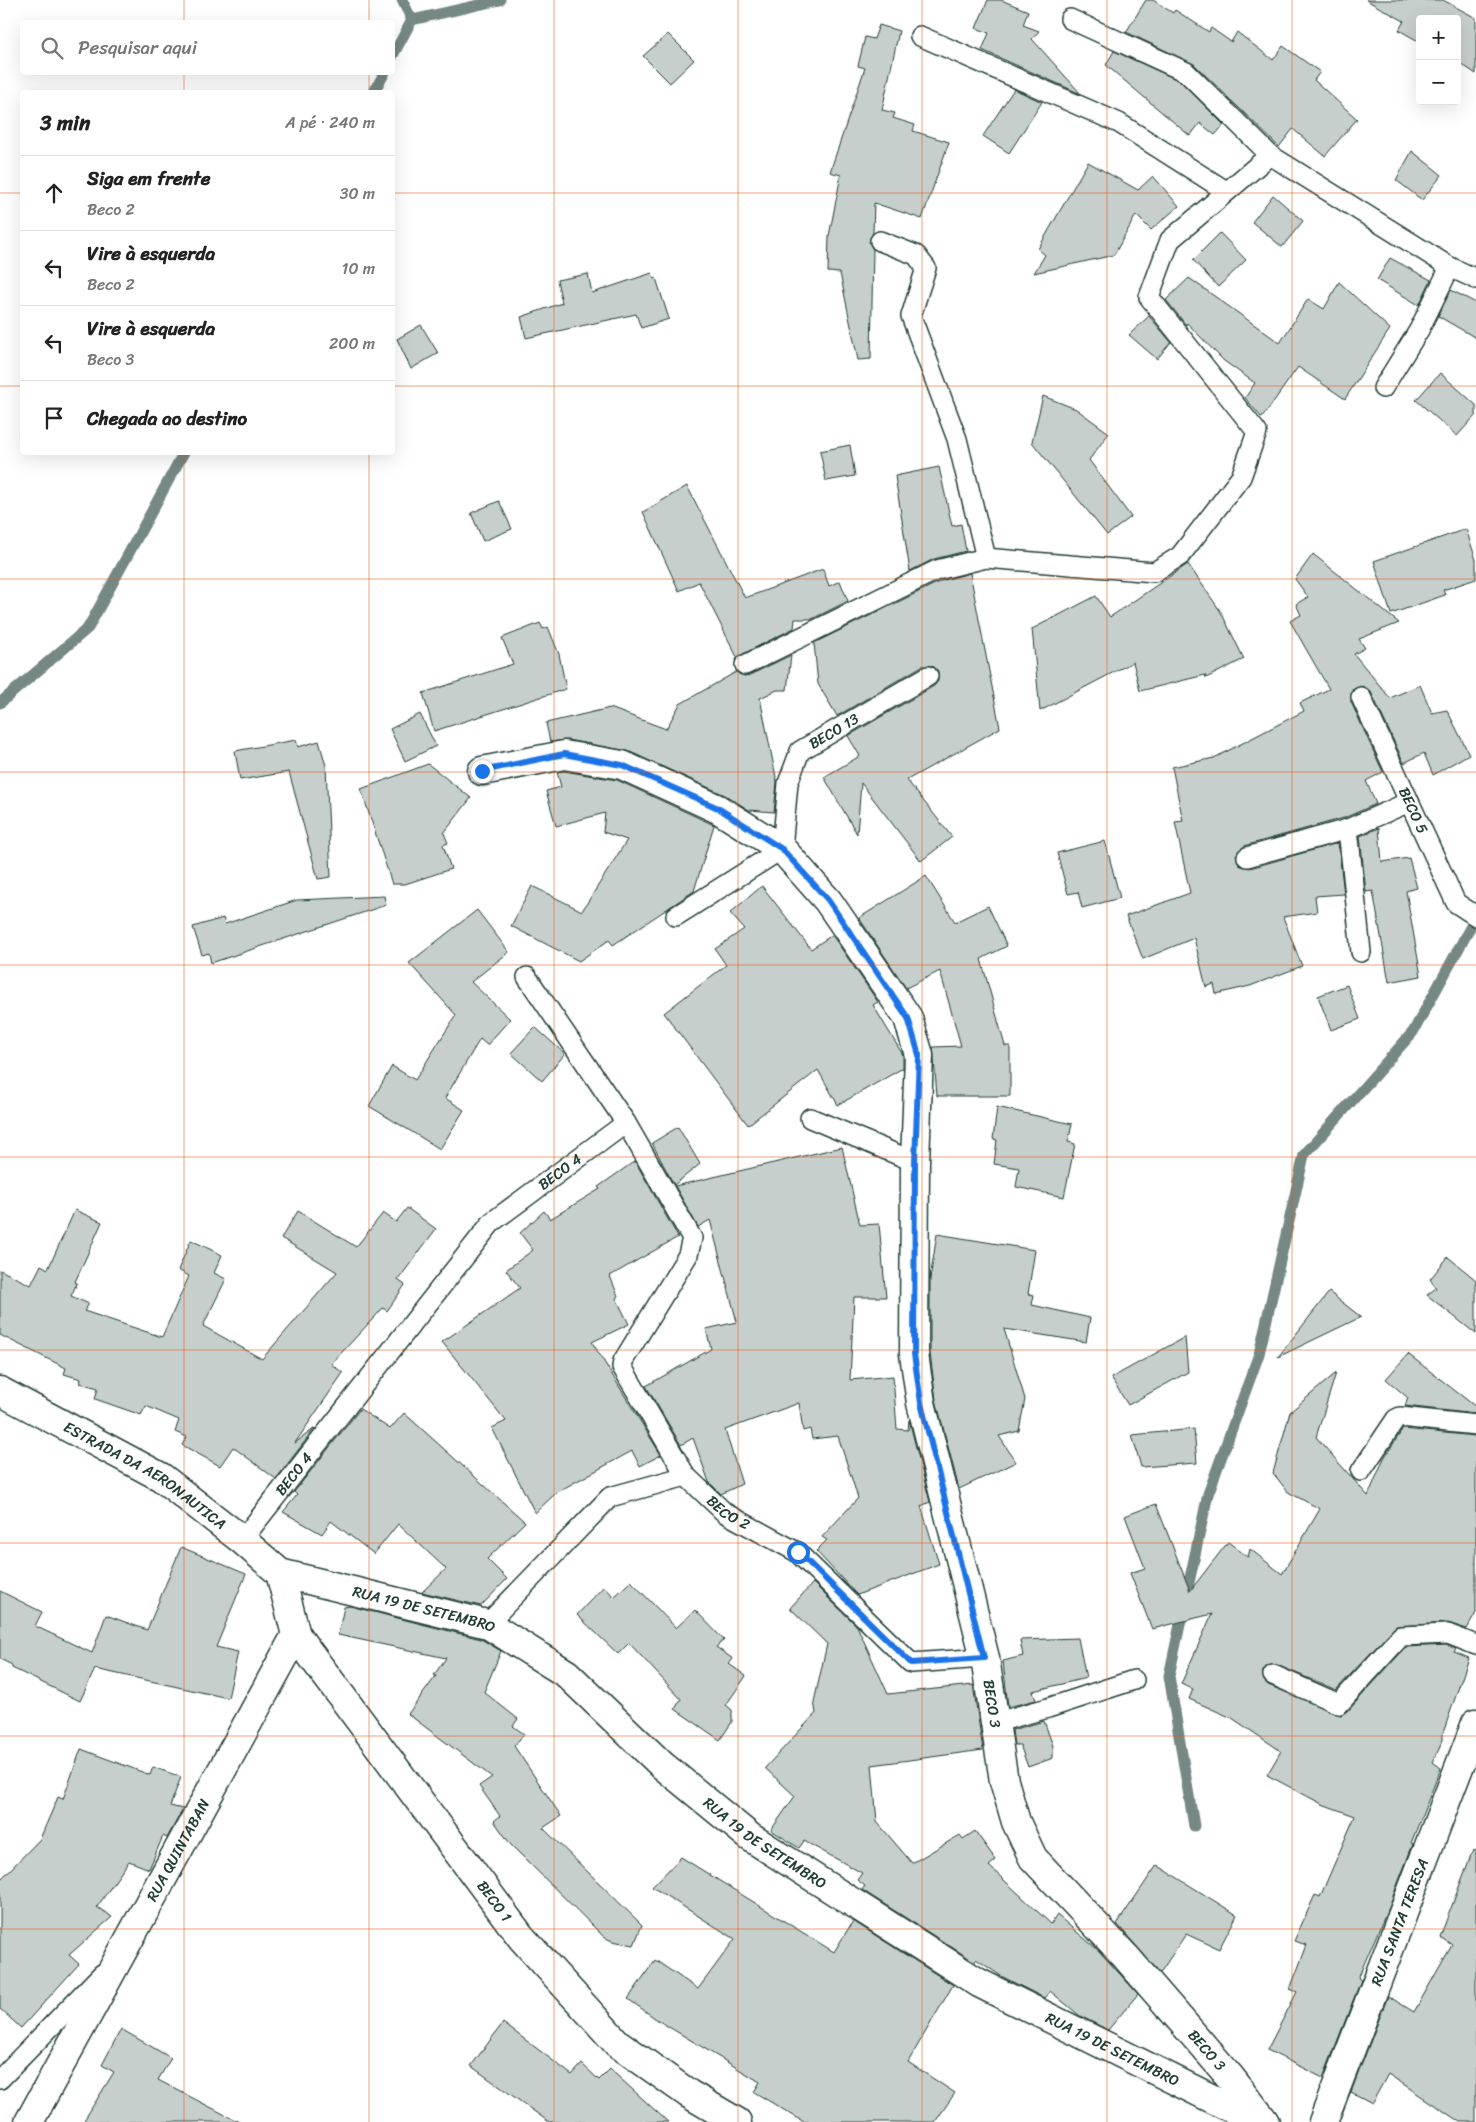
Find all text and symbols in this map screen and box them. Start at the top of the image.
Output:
map controls [1416,15,1461,105]
button: + [1416,15,1461,60]
search box [20,20,395,75]
text: Pesquisar aqui [78,31,197,64]
icon: search [38,34,66,62]
button: − [1416,60,1461,105]
text: 3 min [40,104,90,142]
text: A pé · 240 m [285,108,375,137]
text: Siga em frente [87,162,210,195]
icon: ahead [40,179,68,207]
text: 30 m [340,179,375,208]
text: Beco 2 [87,195,135,224]
text: Vire à esquerda [87,237,215,270]
icon: left [40,254,68,282]
text: 10 m [342,254,375,283]
text: Beco 2 [87,270,135,299]
text: Vire à esquerda [87,312,215,345]
icon: left [40,329,68,357]
text: 200 m [329,329,375,358]
text: Beco 3 [87,345,134,374]
text: Chegada ao destino [87,402,247,435]
icon: arrive [40,404,68,432]
street label: BECO 13 [804,706,864,756]
route end [471,760,494,783]
street label: BECO 5 [1391,783,1435,838]
street label: BECO 4 [532,1147,588,1197]
street label: ESTRADA DA AERONAUTICA [59,1414,232,1536]
street label: BECO 4 [268,1446,319,1501]
street label: BECO 2 [700,1489,755,1537]
route start [787,1541,810,1564]
street label: RUA 19 DE SETEMBRO [350,1578,501,1640]
street label: BECO 3 [976,1678,1009,1730]
street label: RUA 19 DE SETEMBRO [697,1790,832,1896]
street label: RUA QUINTABAN [139,1794,217,1906]
street label: RUA SANTA TERESA [1363,1855,1436,1990]
street label: BECO 1 [470,1875,519,1928]
street label: RUA 19 DE SETEMBRO [1041,2005,1184,2094]
street label: BECO 3 [1181,2023,1233,2077]

